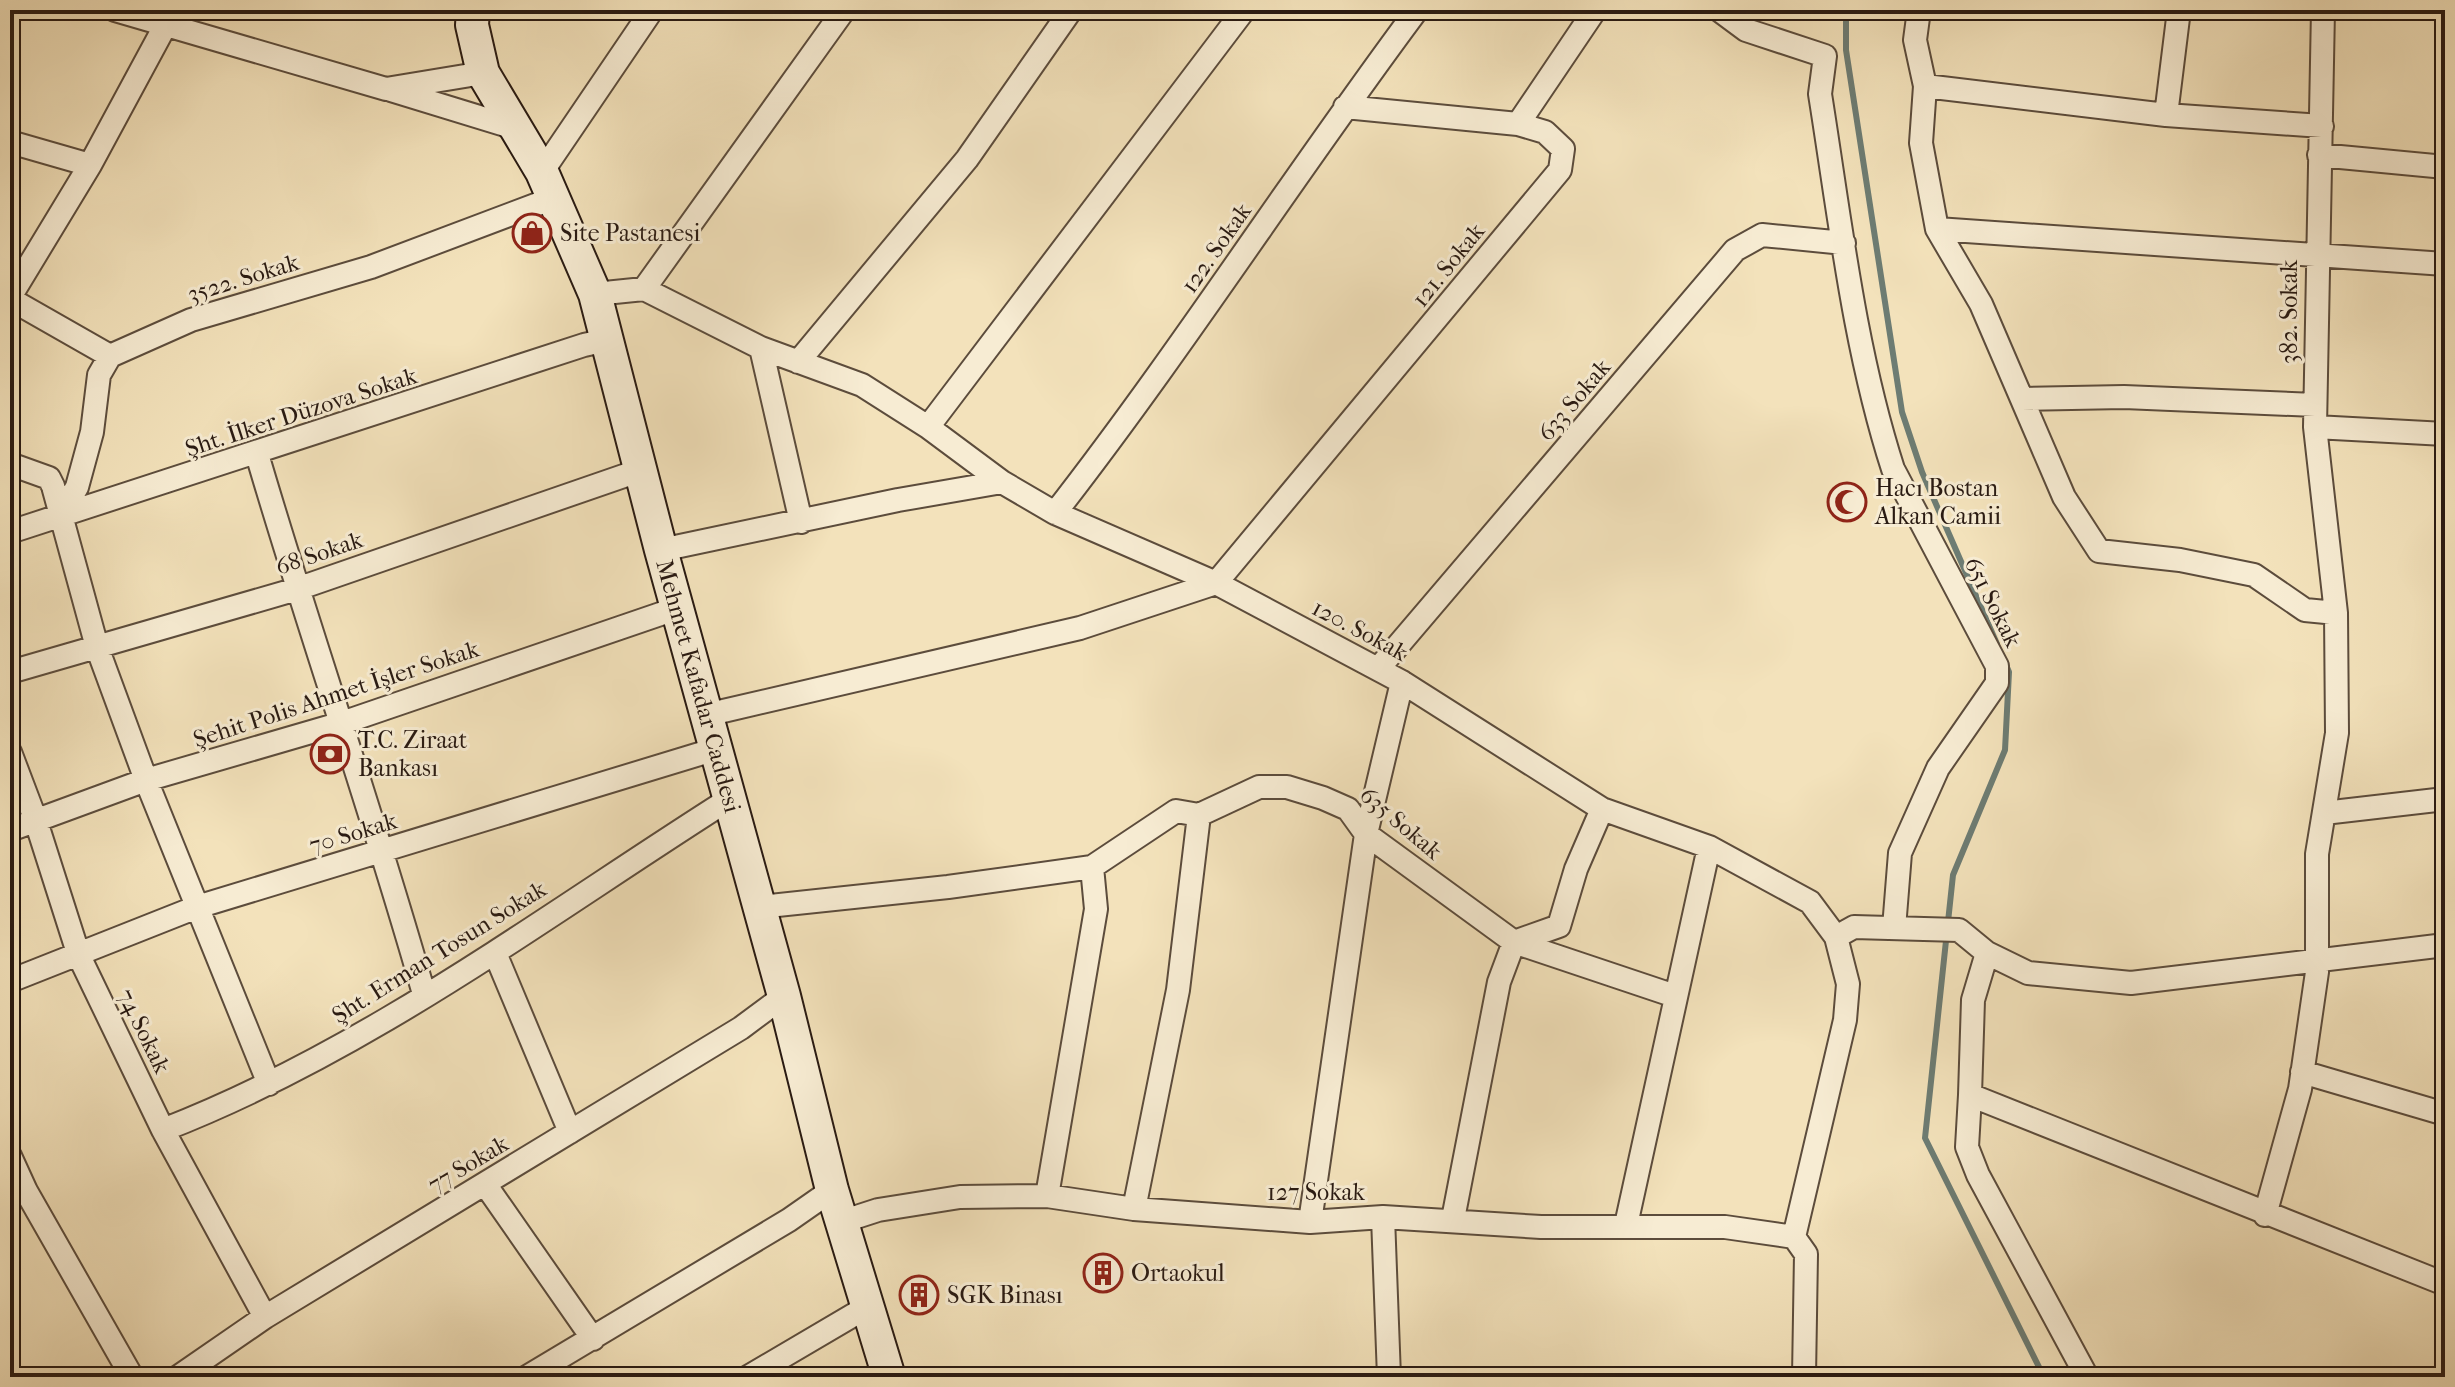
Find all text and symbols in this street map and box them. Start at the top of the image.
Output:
street label: 122. Sokak [1175,197,1257,298]
shop icon: Site Pastanesi [511,212,553,254]
street label: 121. Sokak [1406,217,1491,312]
place label: Site Pastanesi [560,219,700,247]
street label: 3522. Sokak [184,248,303,308]
street label: 382. Sokak [2275,259,2303,364]
street label: 633 Sokak [1532,353,1617,447]
street label: Şht. İlker Düzova Sokak [181,360,421,463]
place label: Hacı Bostan Alkan Camii [1874,474,2001,530]
mosque icon: Hacı Bostan Alkan Camii [1826,481,1868,523]
street label: 68 Sokak [272,525,367,581]
street label: 651 Sokak [1958,552,2028,652]
street label: Mehmet Kafadar Caddesi [650,556,747,816]
street label: 120. Sokak [1307,593,1413,667]
street label: Şehit Polis Ahmet İşler Sokak [189,633,483,754]
place label: T.C. Ziraat Bankası [358,726,468,782]
bank icon: T.C. Ziraat Bankası [309,733,351,775]
street label: 635 Sokak [1354,781,1448,866]
street label: 70 Sokak [306,806,401,860]
street label: Şht. Erman Tosun Sokak [327,874,552,1029]
street label: 74 Sokak [112,984,177,1078]
street label: 77 Sokak [423,1129,514,1199]
street label: 127 Sokak [1267,1178,1366,1206]
building icon: Ortaokul [1082,1252,1124,1294]
place label: Ortaokul [1131,1259,1225,1287]
building icon: SGK Binası [898,1274,940,1316]
place label: SGK Binası [947,1281,1063,1309]

